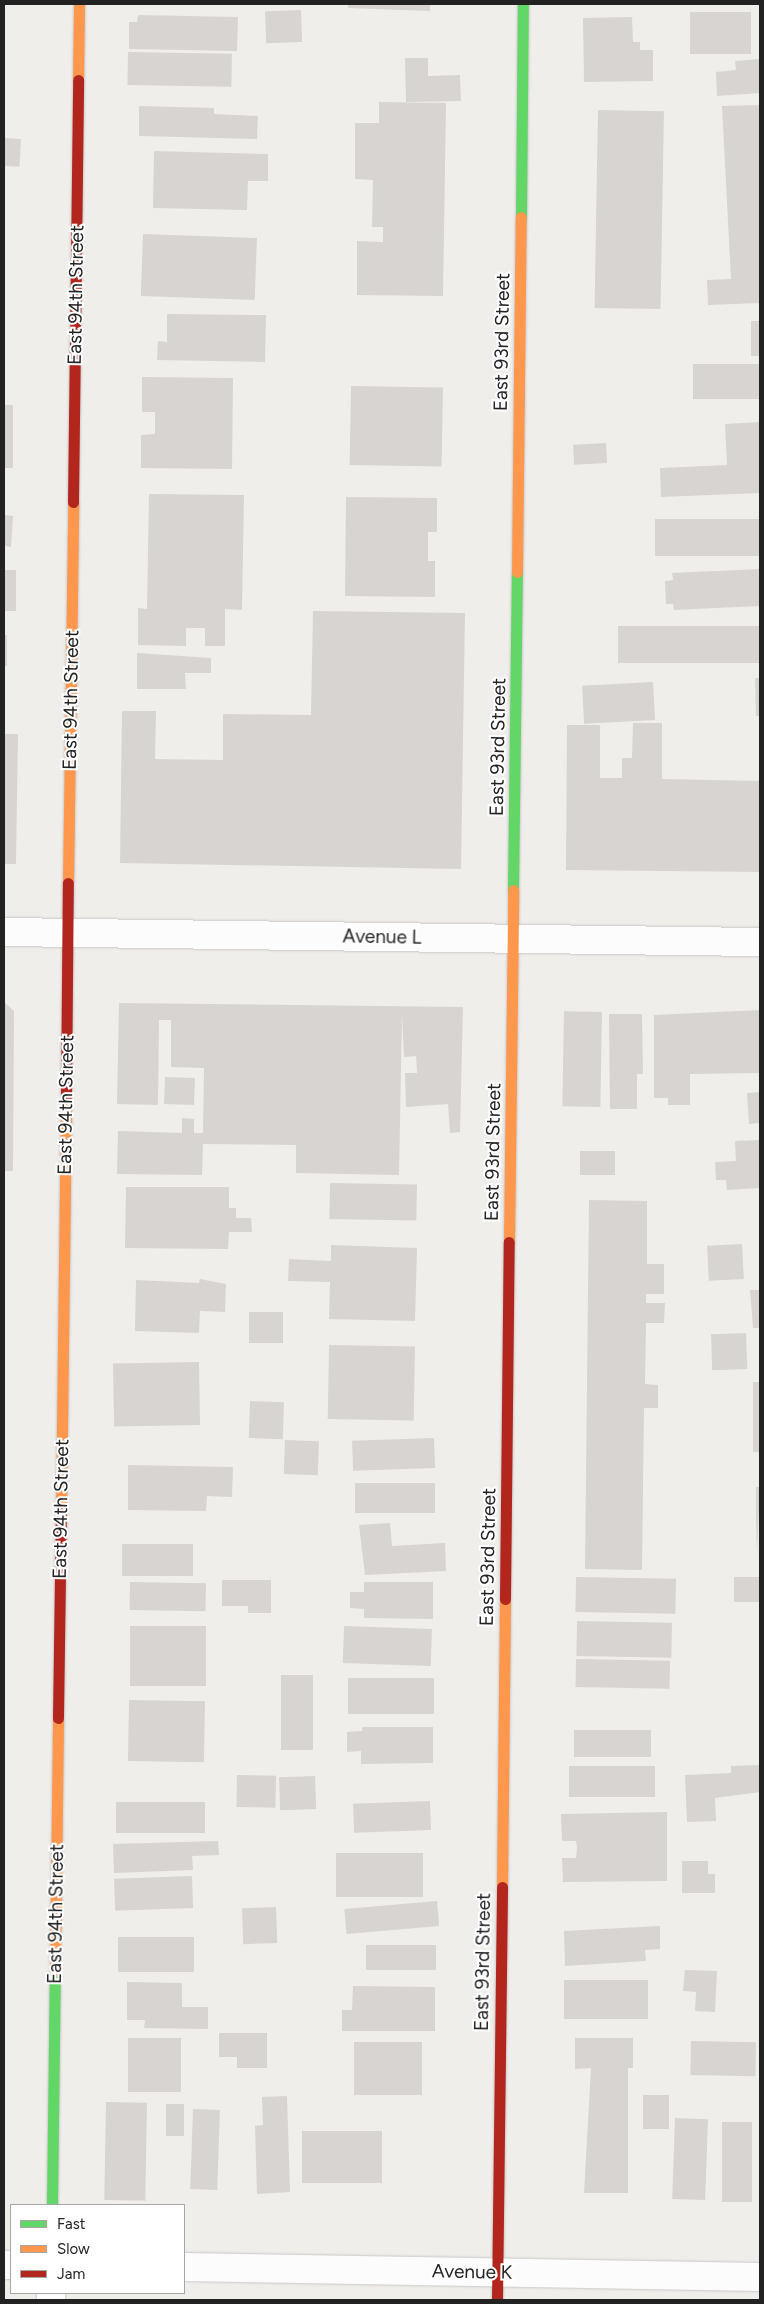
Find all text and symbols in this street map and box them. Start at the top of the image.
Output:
street label: East 94th Street [63,225,89,365]
street label: East 93rd Street [489,273,515,411]
street label: East 94th Street [58,630,84,770]
street label: East 93rd Street [485,678,511,816]
street label: Avenue L [342,925,422,949]
street label: East 94th Street [53,1035,79,1175]
street label: East 93rd Street [480,1083,506,1221]
street label: East 94th Street [48,1439,74,1579]
street label: East 93rd Street [475,1488,501,1626]
street label: East 94th Street [43,1844,69,1984]
street label: East 93rd Street [470,1893,496,2031]
legend [10,2204,185,2294]
text: Fast [57,2215,85,2233]
text: Slow [57,2240,90,2258]
street label: Avenue K [432,2260,512,2284]
text: Jam [57,2265,85,2283]

